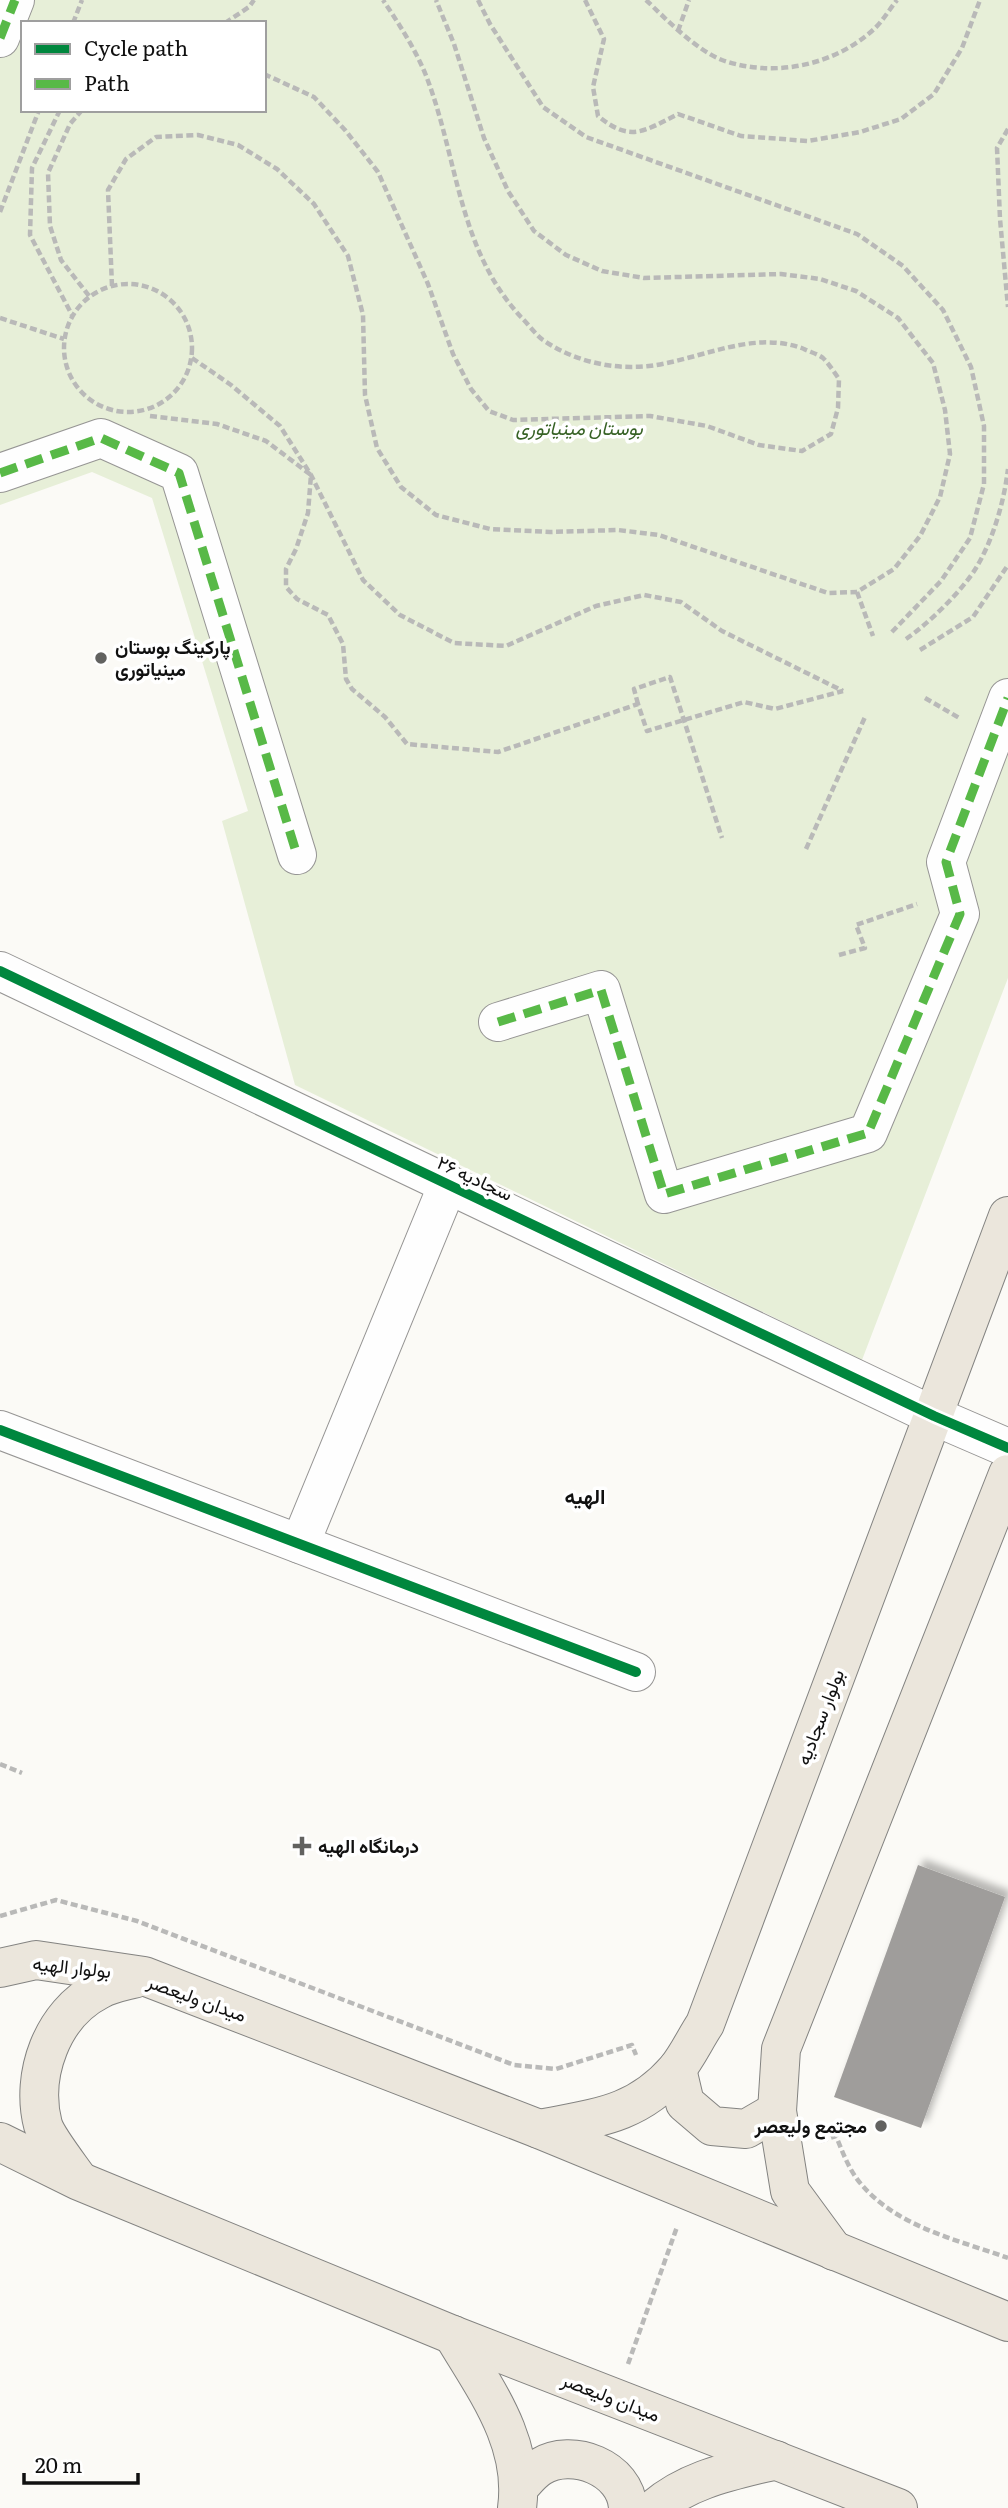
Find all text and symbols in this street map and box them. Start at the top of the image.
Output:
legend [21,21,266,112]
text: Cycle path [84,31,188,62]
text: Path [84,66,130,97]
park label: بوستان مینیاتوری [515,413,644,441]
place label: پارکینگ بوستان مینیاتوری [115,632,231,682]
marker: پارکینگ بوستان مینیاتوری [93,650,109,666]
street label: سجادیه ۲۶ [433,1147,518,1207]
district label: الهیه [564,1479,606,1510]
street label: بولوار سجادیه [788,1665,850,1769]
place label: درمانگاه الهیه [318,1831,419,1859]
marker: درمانگاه الهیه [292,1836,312,1856]
street label: بولوار الهیه [31,1948,113,1984]
street label: میدان ولیعصر [143,1966,251,2028]
place label: مجتمع ولیعصر [753,2111,867,2140]
marker: مجتمع ولیعصر [873,2118,889,2134]
street label: میدان ولیعصر [557,2364,665,2428]
scale bar [24,2442,138,2486]
text: 20 m [35,2448,82,2479]

